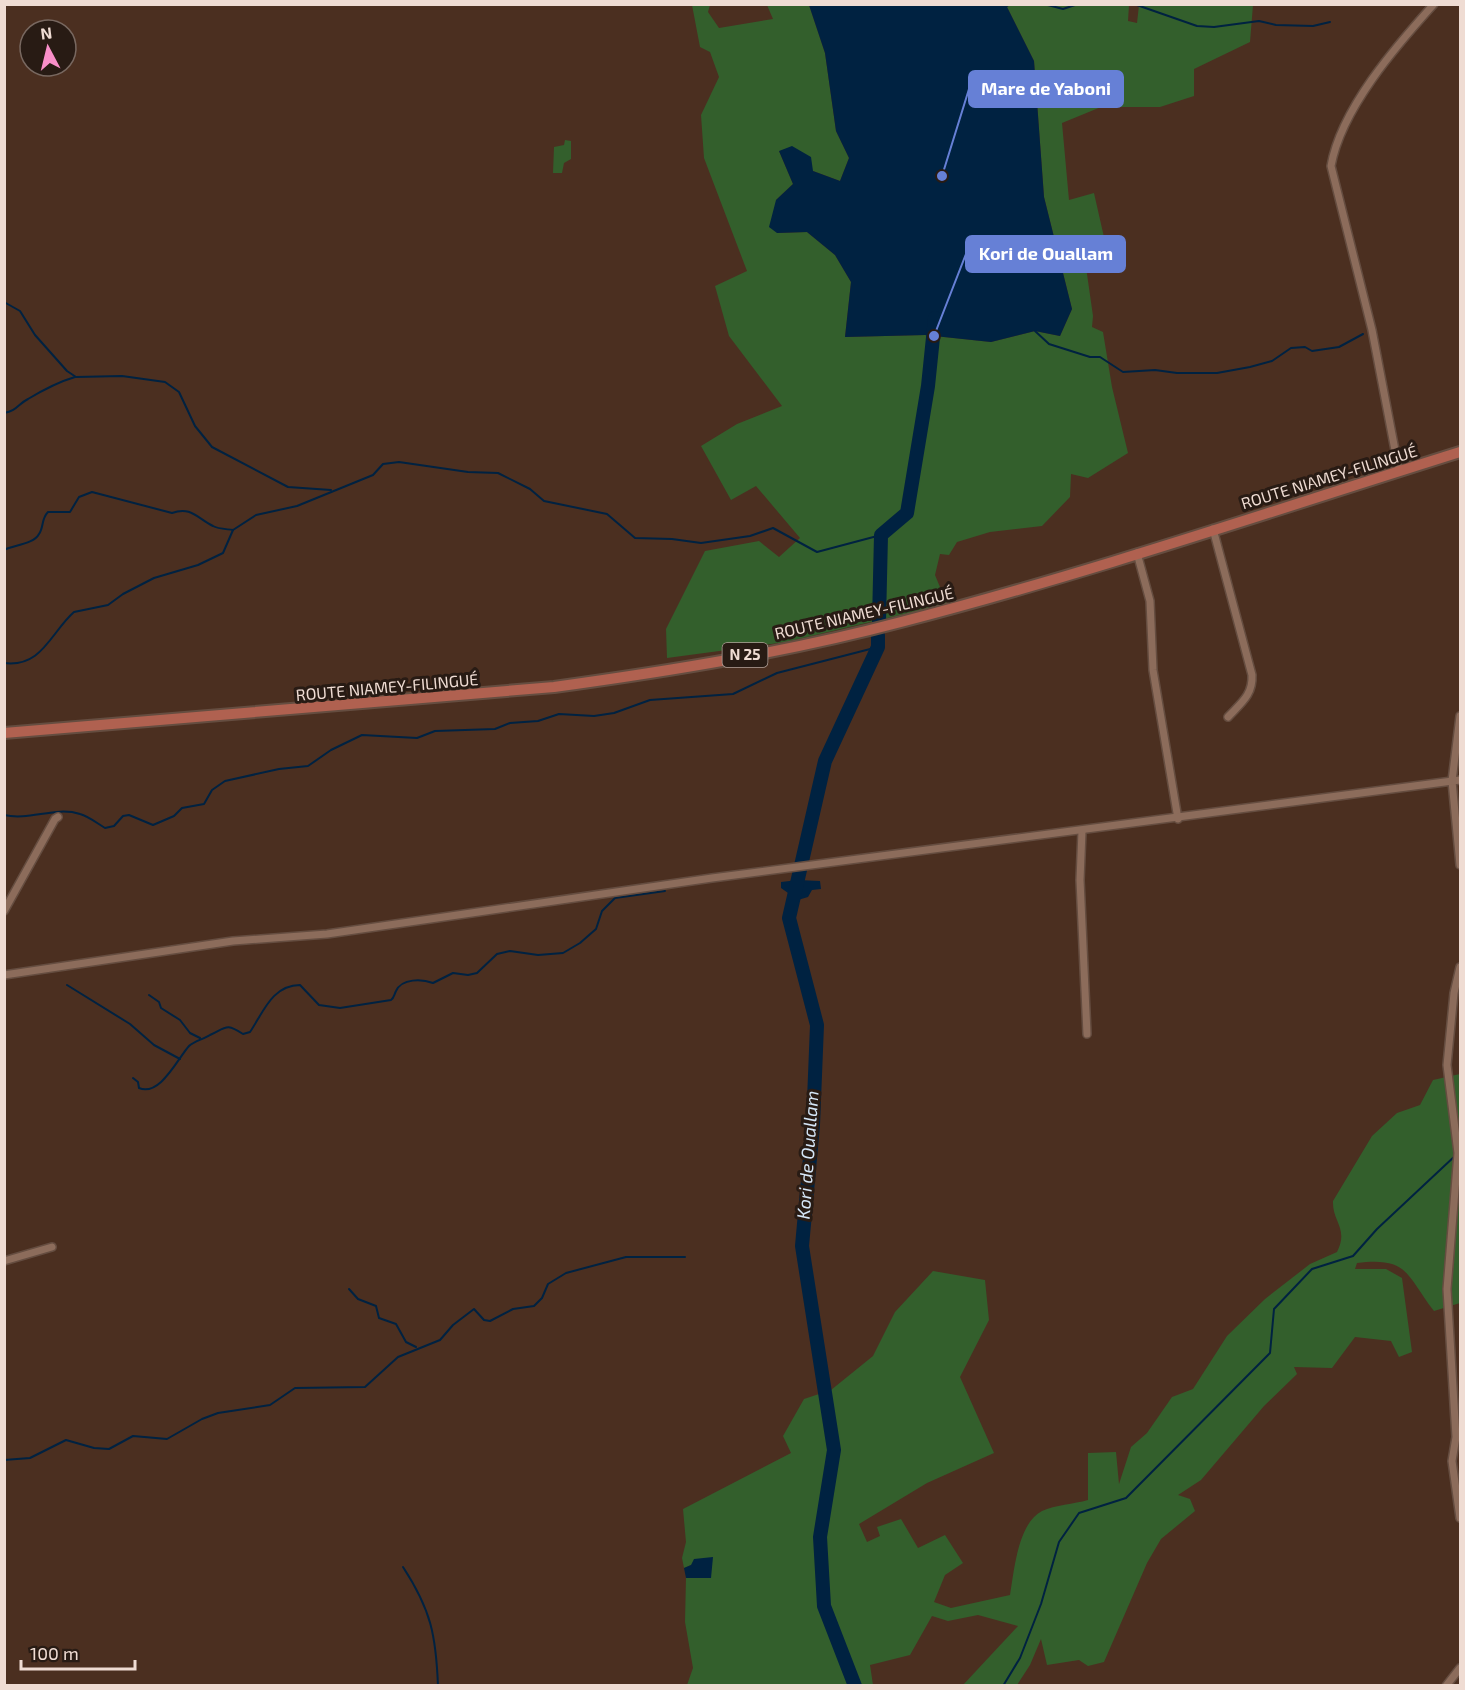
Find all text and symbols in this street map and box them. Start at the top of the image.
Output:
north arrow [18,18,78,78]
text: N [39,22,53,43]
callout: Mare de Yaboni [969,71,1123,107]
text: Mare de Yaboni [981,77,1111,99]
callout: Kori de Ouallam [966,236,1125,272]
text: Kori de Ouallam [979,242,1113,264]
street label: ROUTE NIAMEY-FILINGUÉ [1239,441,1419,512]
street label: ROUTE NIAMEY-FILINGUÉ [773,583,955,642]
road number: N 25 [722,643,768,667]
street label: ROUTE NIAMEY-FILINGUÉ [295,669,479,704]
water label: Kori de Ouallam [792,1090,822,1220]
scale bar [21,1633,135,1671]
text: 100 m [30,1642,79,1664]

